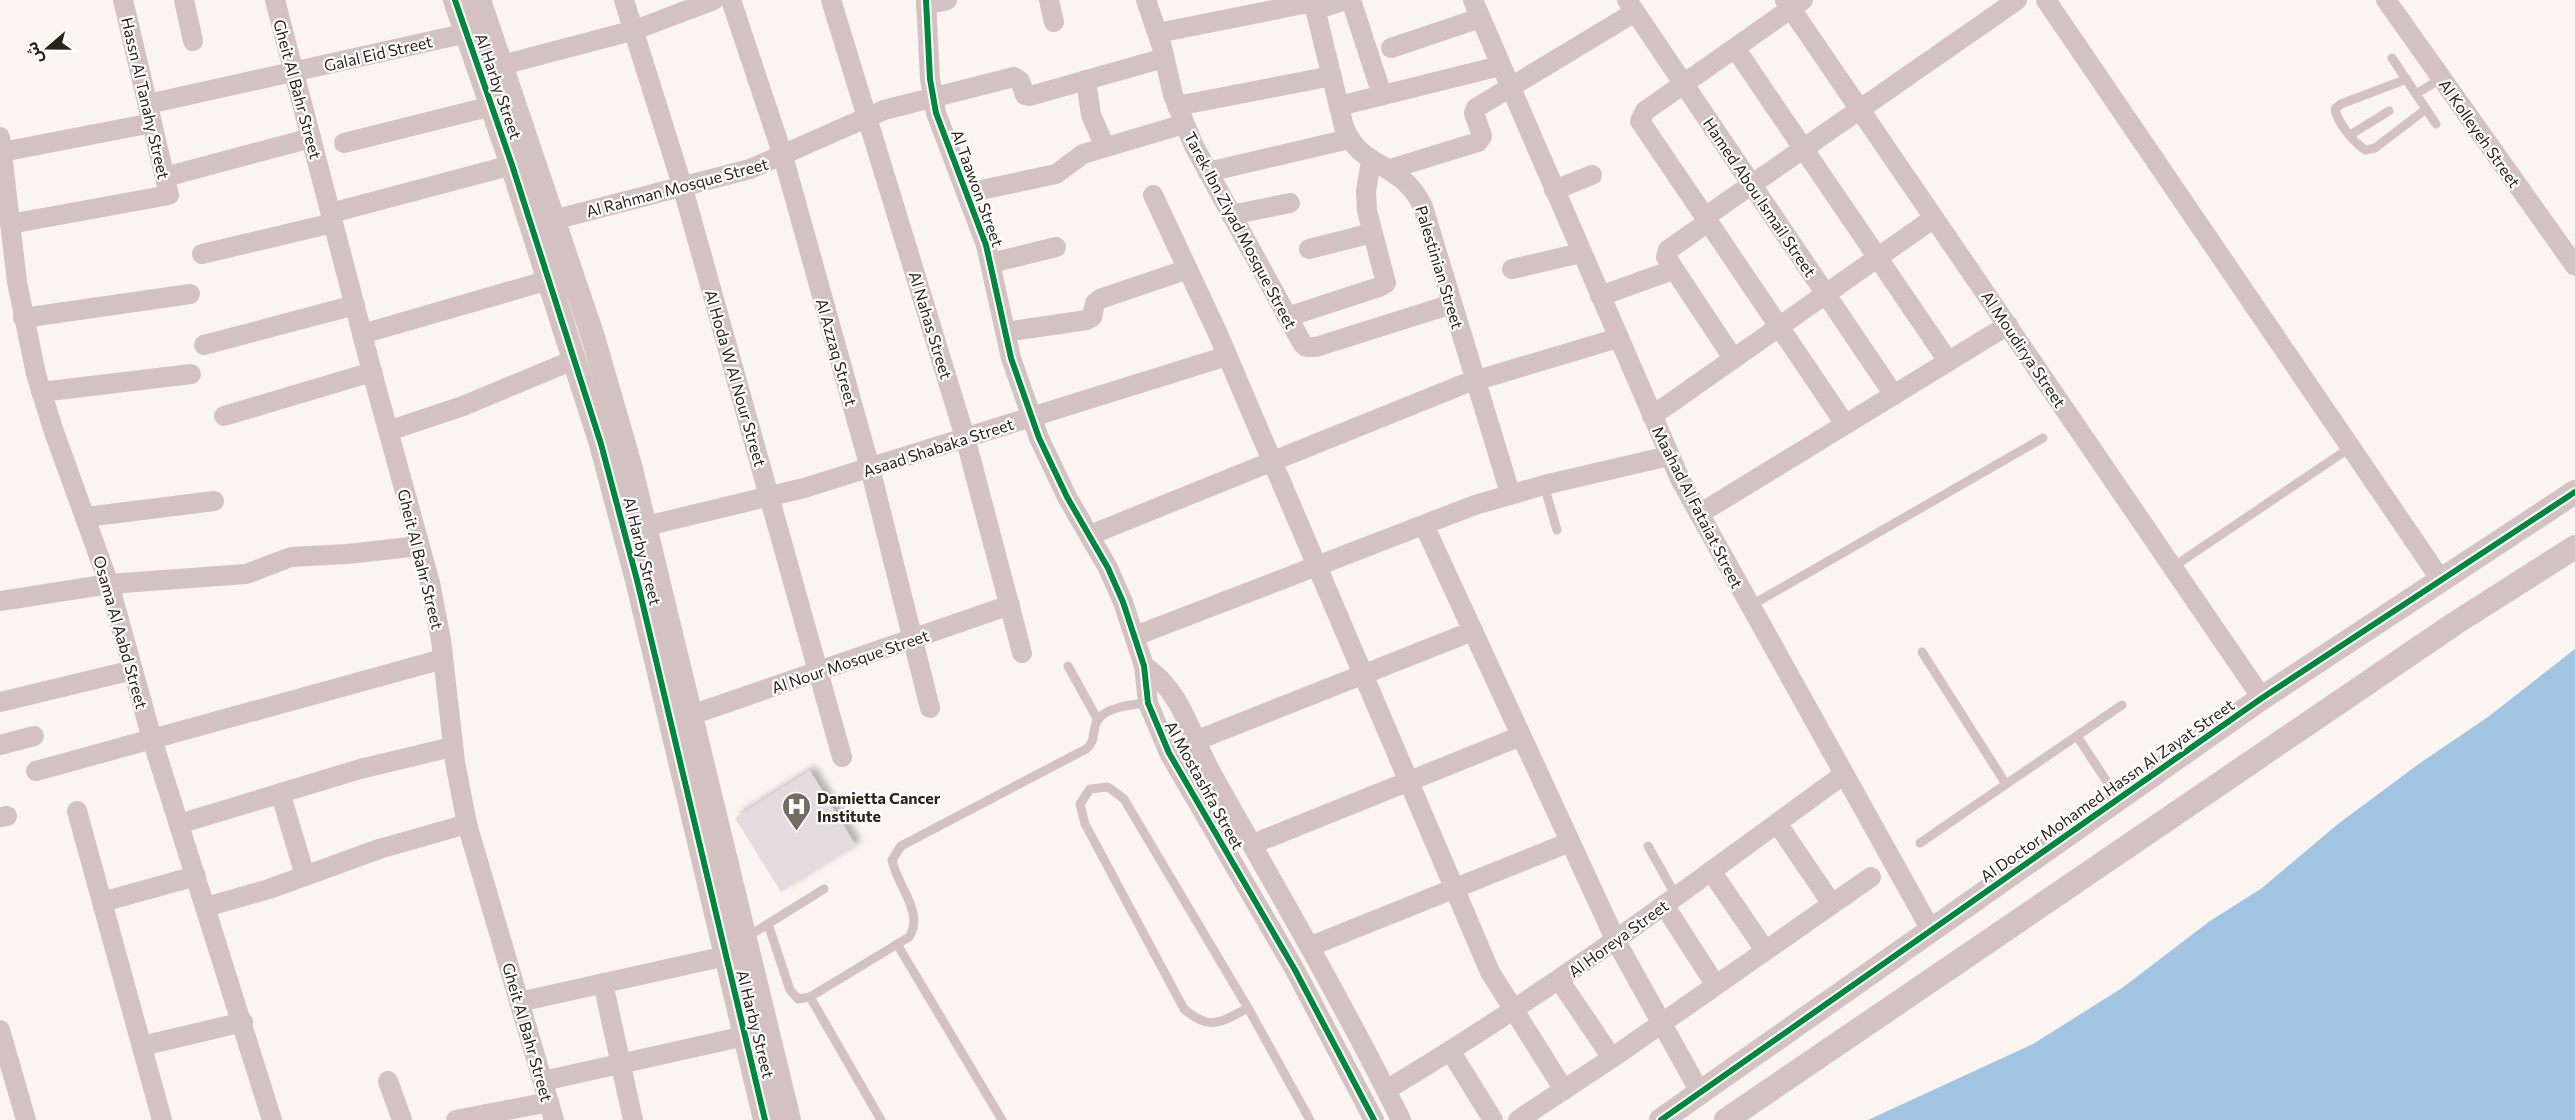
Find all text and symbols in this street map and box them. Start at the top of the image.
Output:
street label: Hassn Al Tanahy Street [118,15,174,181]
street label: Gheit Al Bahr Street [270,17,326,161]
north arrow [18,18,78,78]
street label: Galal Eid Street [322,31,435,75]
street label: Al Harby Street [472,31,526,142]
text: ش [21,39,47,67]
street label: Al Kolleyeh Street [2435,75,2525,191]
street label: Hamed Abou Ismail Street [1700,114,1821,280]
street label: Al Taawon Street [948,127,1008,250]
street label: Tarek Ibn Ziyad Mosque Street [1181,128,1301,332]
street label: Al Rahman Mosque Street [584,153,771,220]
street label: Palestinian Street [1412,203,1468,331]
street label: Al Nahas Street [906,269,957,382]
street label: Al Hoda W Al Nour Street [702,287,770,469]
street label: Al Moudirya Street [1978,287,2070,411]
street label: Al Azzaq Street [813,296,862,408]
street label: Asaad Shabaka Street [860,414,1016,480]
street label: Maahad Al Fataiat Street [1649,423,1747,592]
street label: Gheit Al Bahr Street [394,487,448,631]
street label: Al Harby Street [620,495,666,607]
street label: Osama Al Aabd Street [90,553,152,711]
street label: Al Nour Mosque Street [769,625,932,697]
street label: Al Doctor Mohamed Hassn Al Zayat Street [1976,694,2238,885]
street label: Al Mostashfa Street [1162,717,1248,853]
place label: Damietta Cancer Institute [817,788,941,825]
hospital icon: Damietta Cancer Institute [780,790,812,832]
street label: Al Horeya Street [1564,895,1672,981]
street label: Gheit Al Bahr Street [499,960,557,1104]
street label: Al Harby Street [733,968,779,1080]

